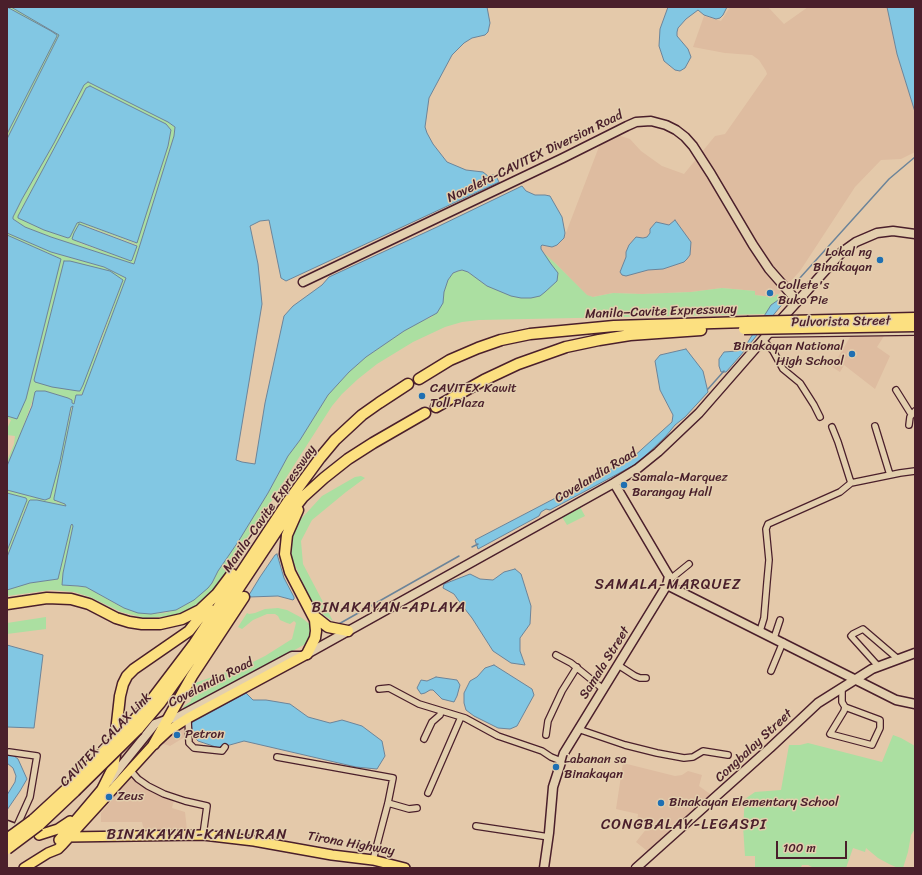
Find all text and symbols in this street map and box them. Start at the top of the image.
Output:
street label: Noveleta-CAVITEX Diversion Road [445,108,625,206]
place label: Lokal ng Binakayan [813,245,872,276]
marker: Lokal ng Binakayan [875,255,885,265]
place label: Collete's Buko Pie [778,278,829,309]
marker: Collete's Buko Pie [765,288,775,298]
street label: Manila–Cavite Expressway [585,302,737,322]
street label: Pulvorista Street [791,313,891,331]
place label: Binakayan National High School [733,339,844,370]
marker: Binakayan National High School [847,349,857,359]
place label: CAVITEX Kawit Toll Plaza [430,381,517,412]
marker: CAVITEX Kawit Toll Plaza [417,391,427,401]
street label: Manila–Cavite Expressway [220,442,320,576]
street label: Covelandia Road [552,445,640,507]
place label: Samala-Marquez Barangay Hall [632,470,728,501]
marker: Samala-Marquez Barangay Hall [619,480,629,490]
district label: SAMALA-MARQUEZ [594,576,742,594]
district label: BINAKAYAN-APLAYA [312,599,466,617]
street label: Samala Street [577,624,633,702]
street label: Covelandia Road [166,655,256,711]
street label: CAVITEX–CALAX Link [57,690,155,790]
street label: Congbalay Street [712,706,796,786]
place label: Petron [185,727,224,743]
marker: Petron [172,730,182,740]
place label: Labanan sa Binakayan [564,752,627,783]
marker: Labanan sa Binakayan [551,762,561,772]
place label: Zeus [117,789,144,805]
marker: Zeus [104,792,114,802]
place label: Binakayan Elementary School [669,795,839,811]
marker: Binakayan Elementary School [656,798,666,808]
district label: CONGBALAY-LEGASPI [602,816,766,834]
district label: BINAKAYAN-KANLURAN [107,826,287,844]
street label: Tirona Highway [306,829,396,859]
scale bar [778,833,849,859]
text: 100 m [783,837,816,859]

